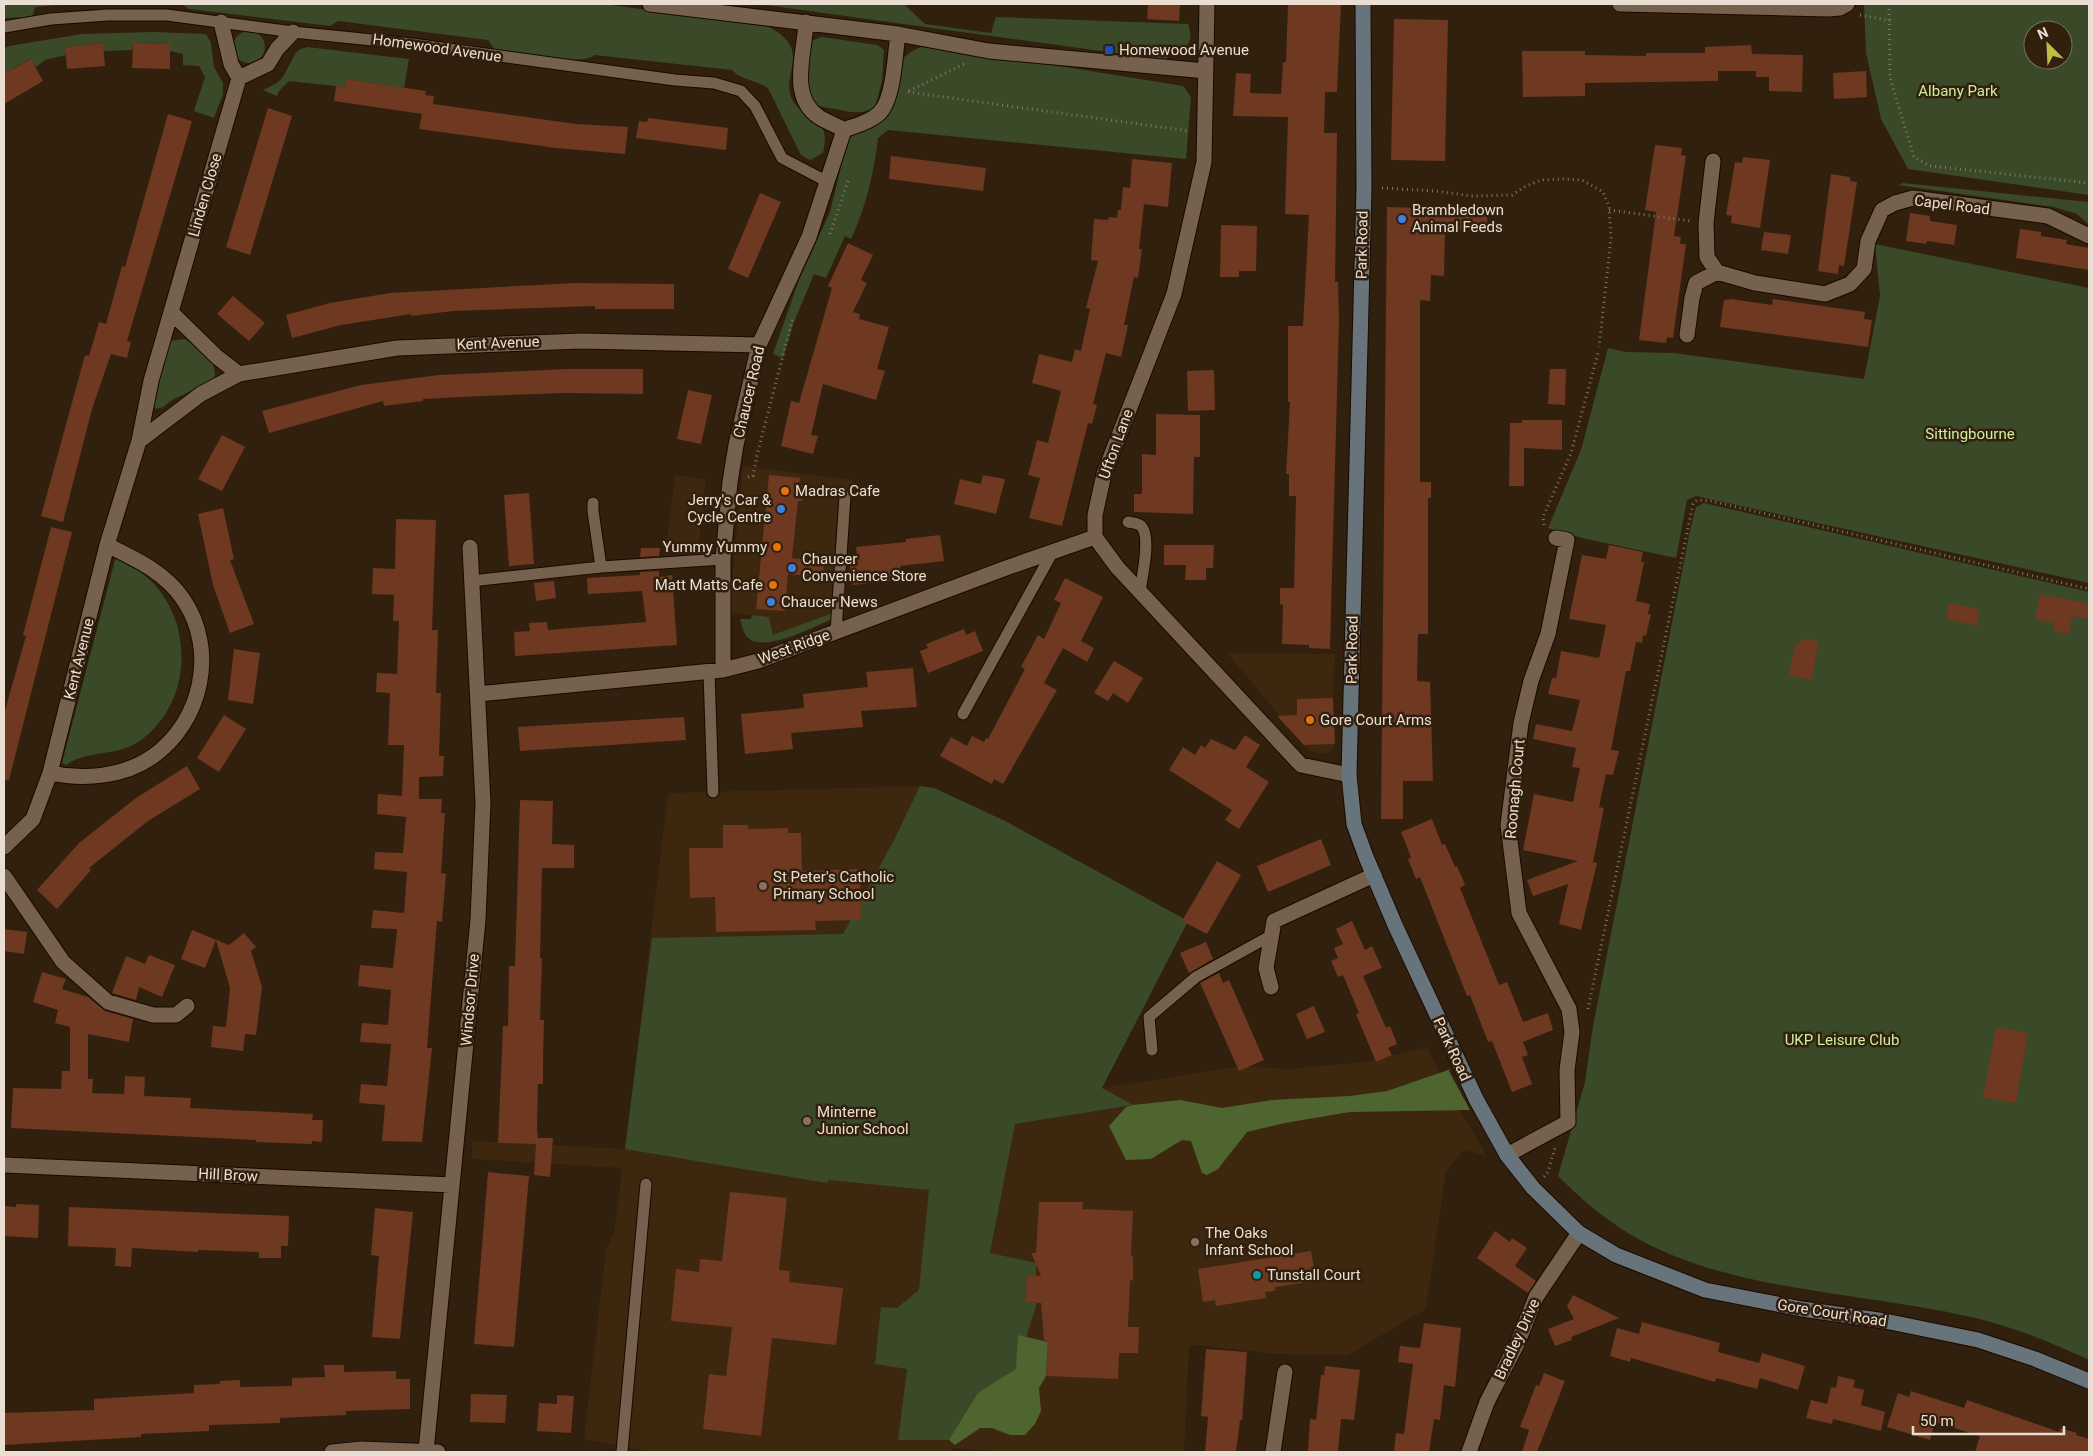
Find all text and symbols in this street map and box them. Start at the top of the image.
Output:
north arrow [2023,20,2073,70]
text: N [2035,24,2050,42]
street label: Homewood Avenue [371,30,503,66]
place label: Homewood Avenue [1119,41,1249,59]
marker: Homewood Avenue [1103,44,1115,56]
park label: Albany Park [1918,82,1998,100]
street label: Linden Close [184,151,226,239]
street label: Capel Road [1913,191,1991,219]
place label: Brambledown Animal Feeds [1412,201,1504,236]
street label: Park Road [1352,211,1372,279]
marker: Brambledown Animal Feeds [1396,213,1408,225]
street label: Kent Avenue [456,333,540,353]
street label: Chaucer Road [730,344,768,440]
street label: Ufton Lane [1095,407,1137,481]
park label: Sittingbourne [1925,425,2015,443]
place label: Madras Cafe [795,482,880,500]
marker: Madras Cafe [779,485,791,497]
place label: Jerry's Car & Cycle Centre [687,491,772,526]
marker: Jerry's Car & Cycle Centre [775,503,787,515]
place label: Yummy Yummy [662,538,767,556]
marker: Yummy Yummy [771,541,783,553]
place label: Chaucer Convenience Store [802,550,927,585]
marker: Chaucer Convenience Store [786,562,798,574]
place label: Matt Matts Cafe [655,576,763,594]
marker: Matt Matts Cafe [767,579,779,591]
place label: Chaucer News [781,593,878,611]
marker: Chaucer News [765,596,777,608]
street label: Kent Avenue [60,616,98,702]
street label: Park Road [1342,616,1362,684]
street label: West Ridge [756,626,832,668]
place label: Gore Court Arms [1320,711,1432,729]
marker: Gore Court Arms [1304,714,1316,726]
street label: Roonagh Court [1502,738,1528,840]
place label: St Peter's Catholic Primary School [773,868,894,903]
marker: St Peter's Catholic Primary School [757,880,769,892]
street label: Windsor Drive [457,953,483,1047]
street label: Park Road [1429,1014,1475,1084]
park label: UKP Leisure Club [1785,1031,1899,1049]
place label: Minterne Junior School [817,1103,909,1138]
marker: Minterne Junior School [801,1115,813,1127]
street label: Hill Brow [198,1164,258,1186]
place label: The Oaks Infant School [1205,1224,1293,1259]
marker: The Oaks Infant School [1189,1236,1201,1248]
place label: Tunstall Court [1267,1266,1361,1284]
marker: Tunstall Court [1251,1269,1263,1281]
street label: Gore Court Road [1776,1295,1888,1331]
street label: Bradley Drive [1491,1296,1544,1382]
scale bar [1913,1404,2064,1436]
text: 50 m [1920,1412,1954,1430]

